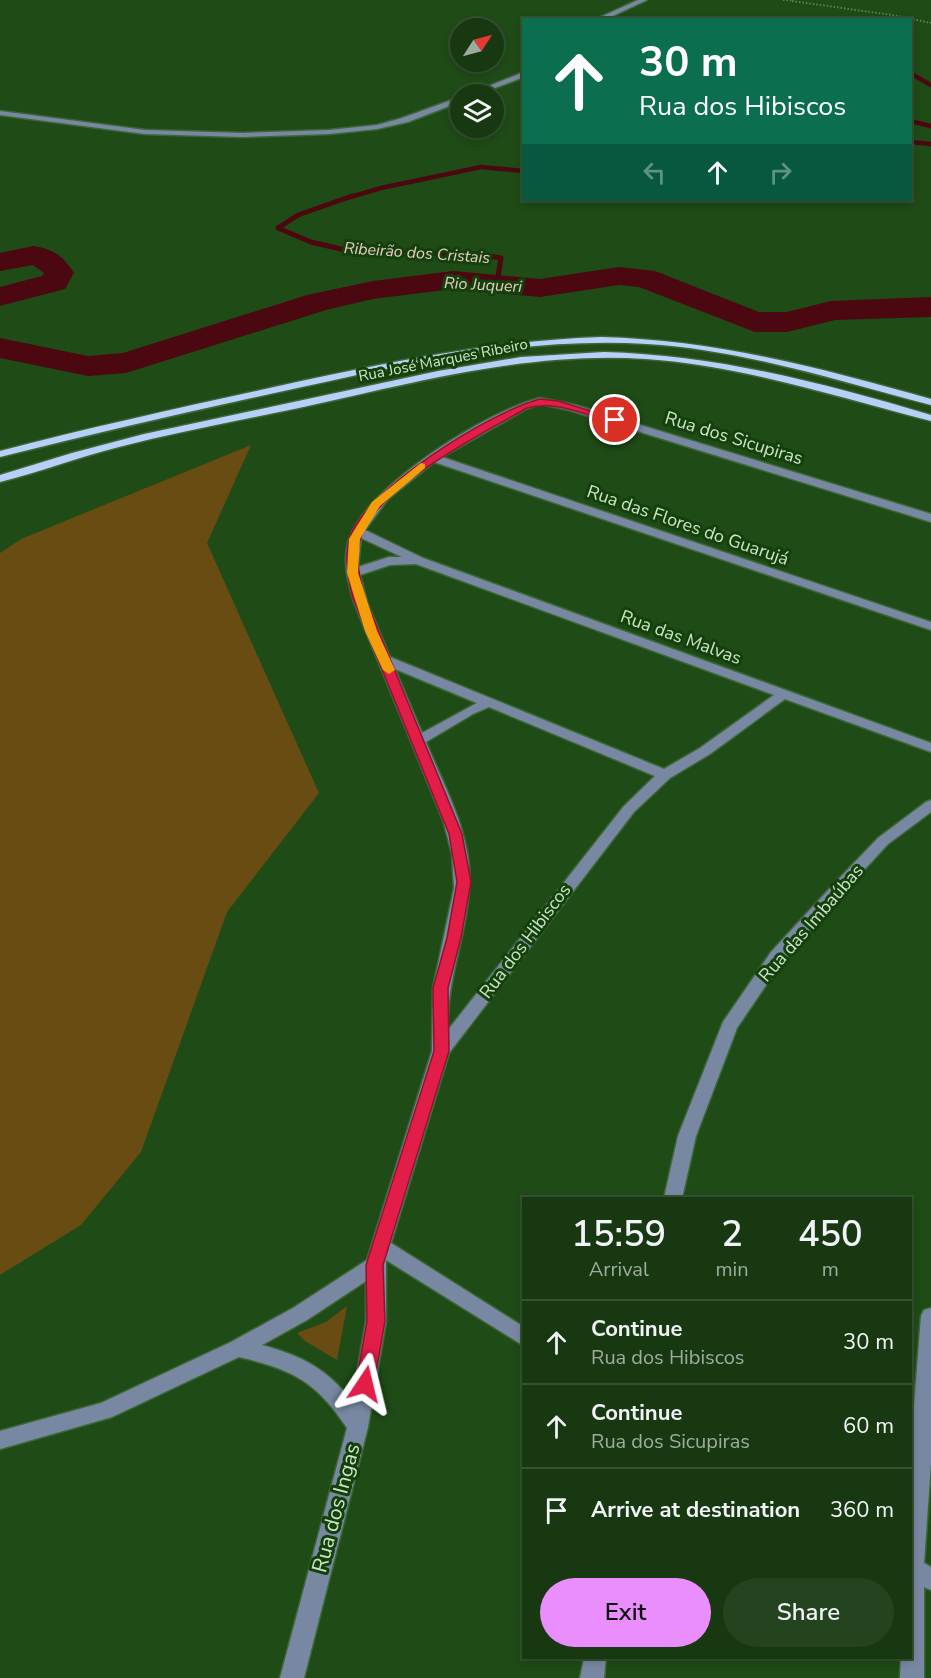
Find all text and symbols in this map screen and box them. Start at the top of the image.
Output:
north arrow [450,18,504,72]
map controls [450,18,504,138]
text: 30 m [639,34,738,91]
icon: ahead [540,42,618,120]
button: layers [450,84,504,138]
text: Rua dos Hibiscos [639,88,846,125]
icon: left [638,156,671,189]
icon: ahead [701,156,734,189]
icon: right [764,156,797,189]
water label: Ribeirão dos Cristais [343,237,491,269]
water label: Rio Juqueri [444,272,523,298]
street label: Rua José Marques Ribeiro [357,334,529,386]
pin [589,394,640,445]
icon: arrive [598,403,631,436]
street label: Rua dos Sicupiras [662,406,806,470]
street label: Rua das Flores do Guarujá [584,479,792,571]
street label: Rua das Malvas [617,604,745,670]
street label: Rua das Imbaúbas [753,859,869,987]
street label: Rua dos Hibiscos [474,879,576,1003]
text: 15:59 [571,1210,666,1259]
text: 2 [721,1210,743,1259]
text: 450 [798,1210,863,1259]
text: Arrival [589,1256,649,1283]
text: min [716,1256,749,1283]
text: m [822,1256,839,1283]
text: Continue [591,1314,682,1344]
icon: ahead [540,1326,573,1359]
text: 30 m [843,1327,894,1357]
text: Rua dos Hibiscos [591,1344,744,1371]
position arrow [333,1352,397,1416]
text: Continue [591,1398,682,1428]
icon: ahead [540,1410,573,1443]
text: 60 m [843,1411,894,1441]
text: Rua dos Sicupiras [591,1428,750,1455]
street label: Rua dos Ingas [305,1440,367,1576]
icon: arrive [540,1494,573,1527]
text: Arrive at destination [591,1495,800,1525]
text: 360 m [830,1495,894,1525]
button: Exit [540,1578,711,1647]
button: Share [723,1578,894,1647]

